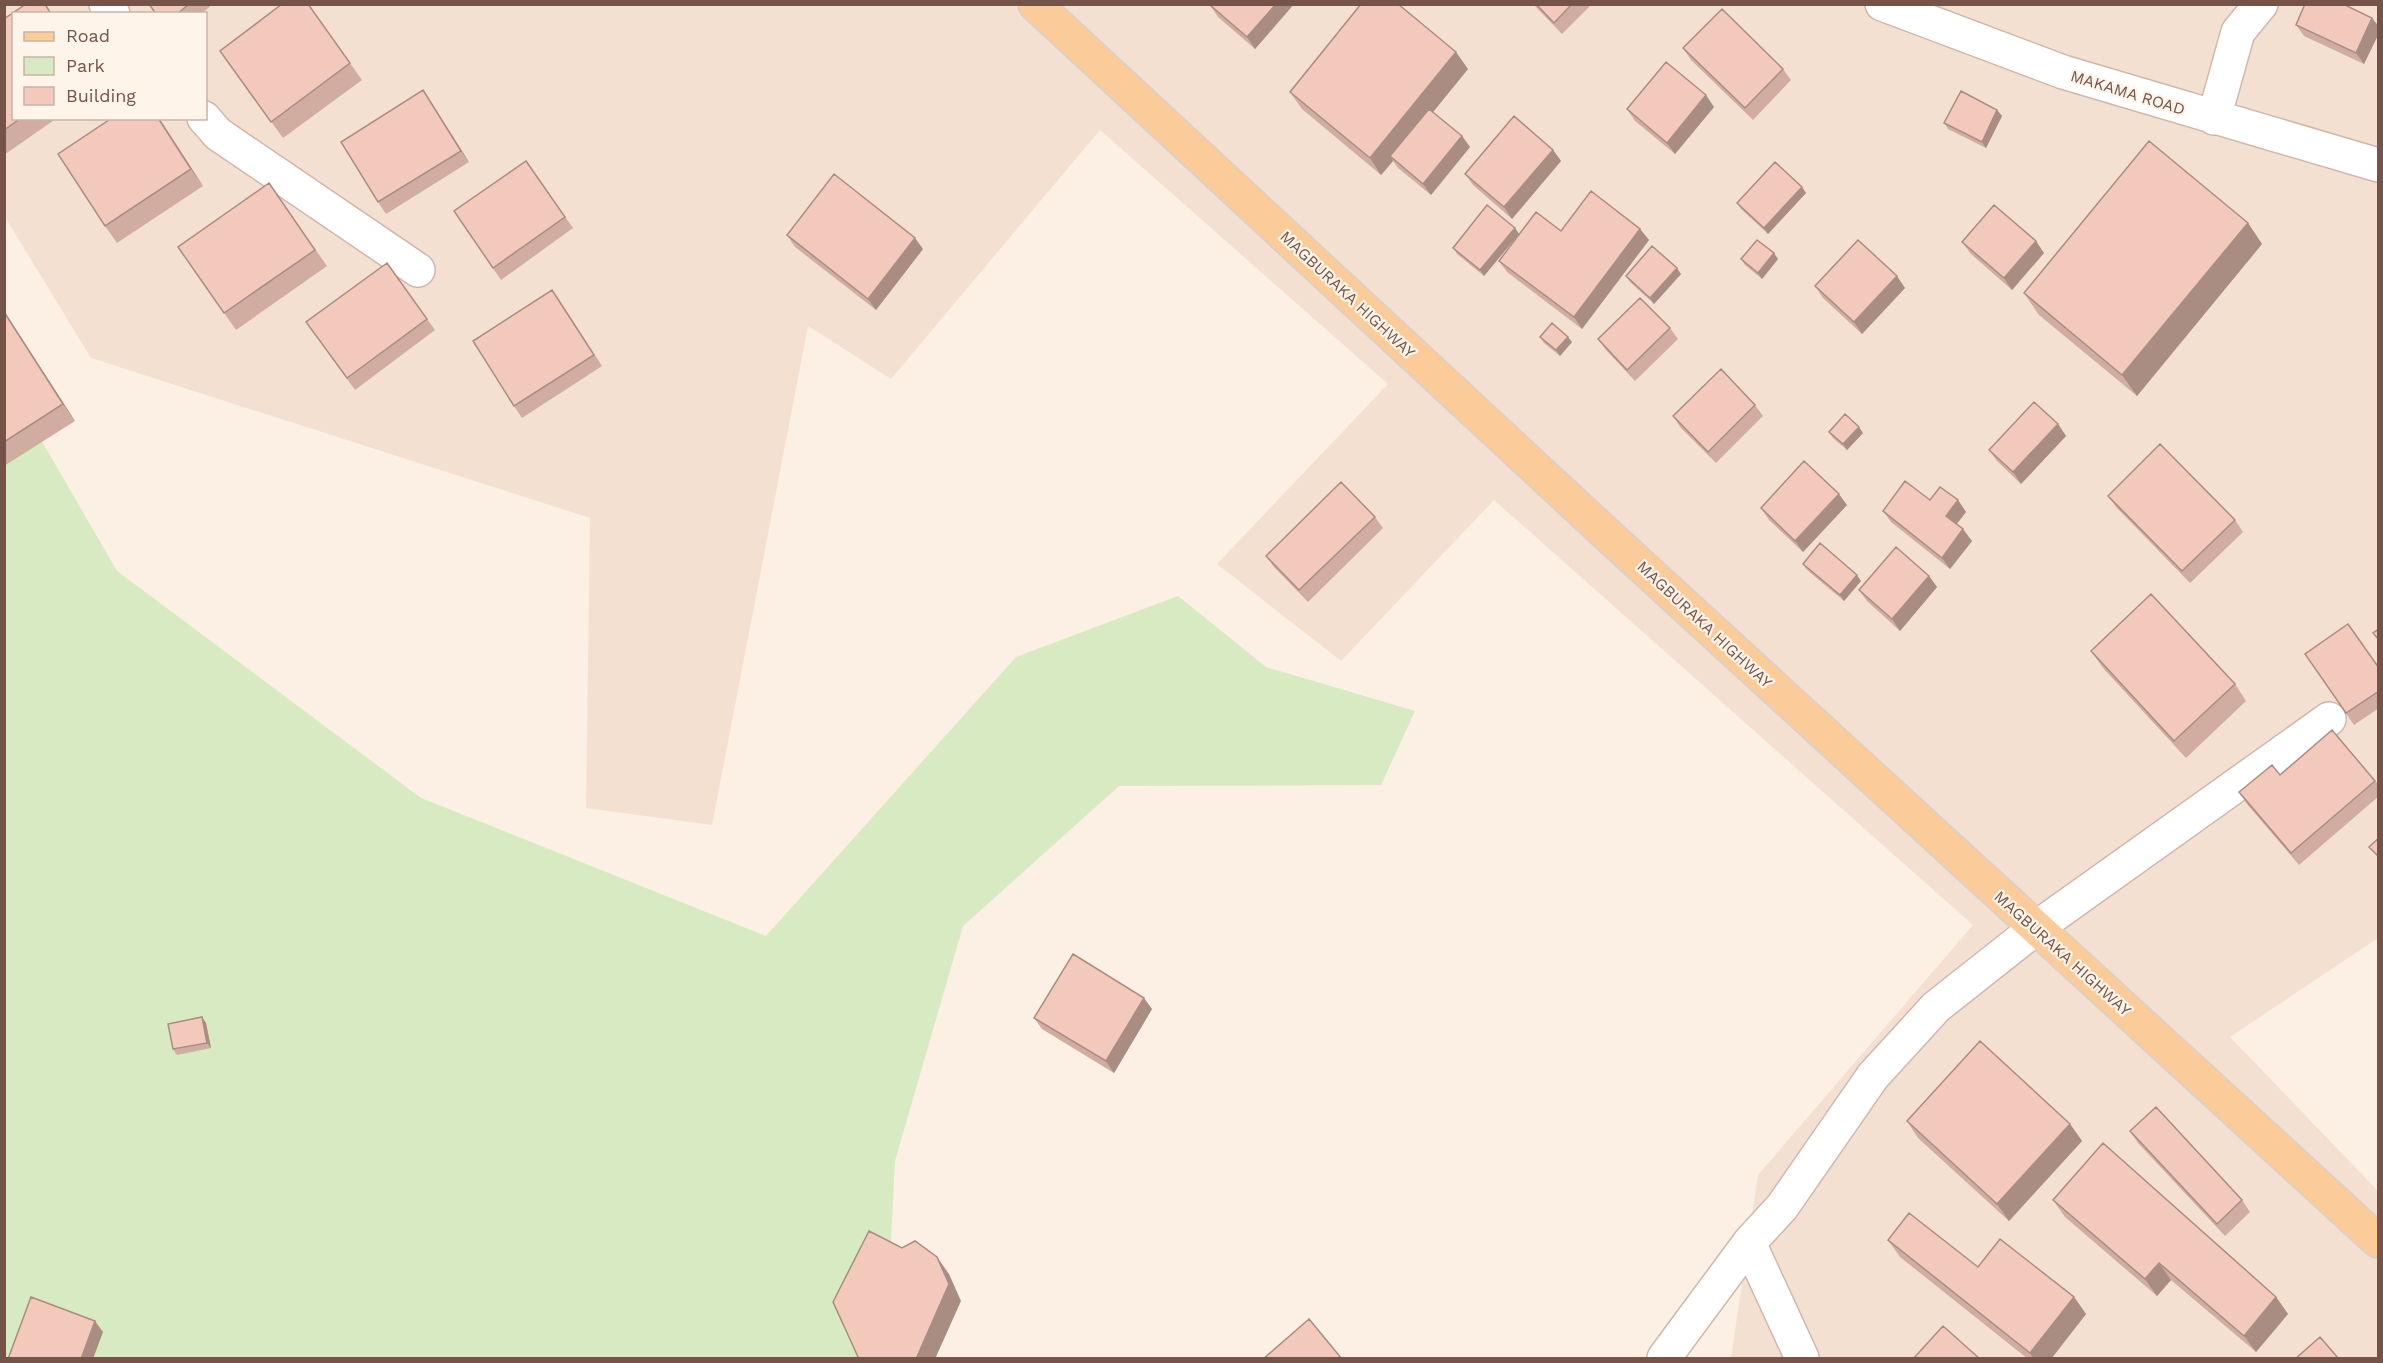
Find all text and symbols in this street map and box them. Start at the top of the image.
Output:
legend [12,12,207,120]
text: Road [66,25,110,46]
text: Park [66,55,105,76]
street label: MAKAMA ROAD [2068,66,2187,119]
text: Building [66,85,136,106]
street label: MAGBURAKA HIGHWAY [1276,227,1419,362]
street label: MAGBURAKA HIGHWAY [1633,557,1776,692]
street label: MAGBURAKA HIGHWAY [1990,887,2135,1020]

